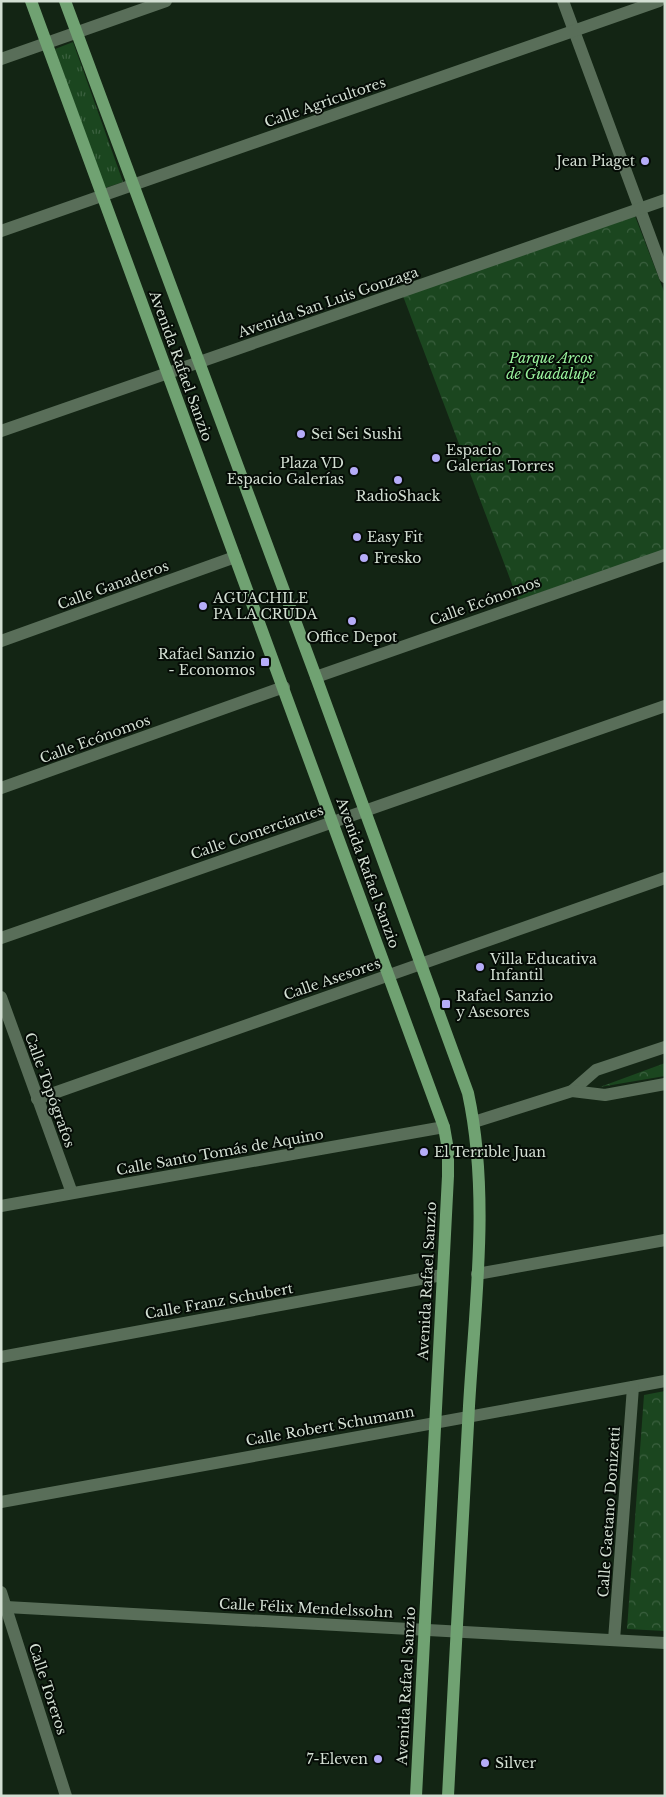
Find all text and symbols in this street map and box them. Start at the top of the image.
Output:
street label: Calle Agricultores [262,73,388,131]
place label: Jean Piaget [555,152,636,170]
marker: Jean Piaget [639,155,651,167]
street label: Avenida San Luis Gonzaga [234,263,421,342]
street label: Avenida Rafael Sanzio [145,287,217,444]
park label: Parque Arcos de Guadalupe [506,349,596,383]
place label: Sei Sei Sushi [311,425,402,443]
marker: Sei Sei Sushi [295,428,307,440]
place label: Espacio Galerías Torres [446,441,554,475]
marker: Espacio Galerías Torres [430,452,442,464]
place label: Plaza VD Espacio Galerías [227,454,344,488]
marker: Plaza VD Espacio Galerías [348,465,360,477]
marker: RadioShack [392,474,404,486]
place label: RadioShack [356,487,441,505]
place label: Easy Fit [367,528,424,546]
marker: Easy Fit [351,531,363,543]
place label: Fresko [374,549,421,567]
marker: Fresko [358,552,370,564]
street label: Calle Ganaderos [55,557,171,613]
street label: Calle Ecónomos [427,573,543,629]
place label: AGUACHILE PA LA CRUDA [212,589,317,623]
marker: AGUACHILE PA LA CRUDA [197,600,209,612]
marker: Office Depot [346,615,358,627]
place label: Office Depot [307,628,398,646]
place label: Rafael Sanzio - Economos [158,645,255,679]
marker: Rafael Sanzio - Economos [259,656,271,668]
street label: Calle Ecónomos [37,711,153,767]
street label: Avenida Rafael Sanzio [332,794,404,951]
street label: Calle Comerciantes [188,801,326,863]
place label: Villa Educativa Infantil [489,950,597,984]
street label: Calle Asesores [281,954,383,1004]
marker: Villa Educativa Infantil [474,961,486,973]
place label: Rafael Sanzio y Asesores [456,987,553,1021]
marker: Rafael Sanzio y Asesores [440,998,452,1010]
street label: Calle Topógrafos [21,1030,79,1150]
street label: Calle Santo Tomás de Aquino [115,1125,325,1179]
place label: El Terrible Juan [434,1143,546,1161]
marker: El Terrible Juan [418,1146,430,1158]
street label: Avenida Rafael Sanzio [414,1201,440,1362]
street label: Calle Franz Schubert [144,1279,295,1323]
street label: Calle Robert Schumann [244,1402,416,1450]
street label: Calle Gaetano Donizetti [594,1426,624,1598]
street label: Calle Félix Mendelssohn [218,1594,394,1622]
street label: Avenida Rafael Sanzio [393,1606,419,1767]
street label: Calle Toreros [25,1641,71,1737]
place label: 7-Eleven [306,1750,368,1768]
marker: 7-Eleven [372,1753,384,1765]
place label: Silver [495,1754,537,1772]
marker: Silver [479,1757,491,1769]

